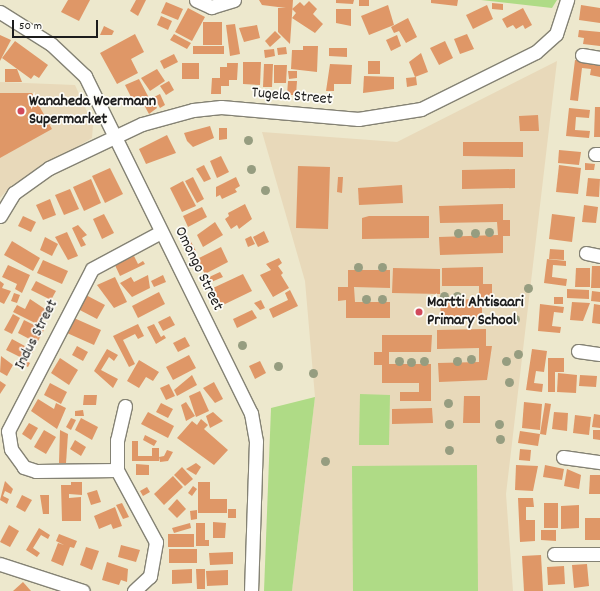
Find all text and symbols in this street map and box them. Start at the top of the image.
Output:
scale bar [14,12,100,38]
text: 50 m [19,18,42,35]
street label: Tugela Street [251,84,333,110]
place label: Wanaheda Woermann Supermarket [29,92,156,130]
marker: Wanaheda Woermann Supermarket [16,106,26,116]
street label: Omongo Street [169,224,227,314]
place label: Martti Ahtisaari Primary School [427,293,524,331]
street label: Indus Street [11,297,63,373]
marker: Martti Ahtisaari Primary School [414,307,424,317]

